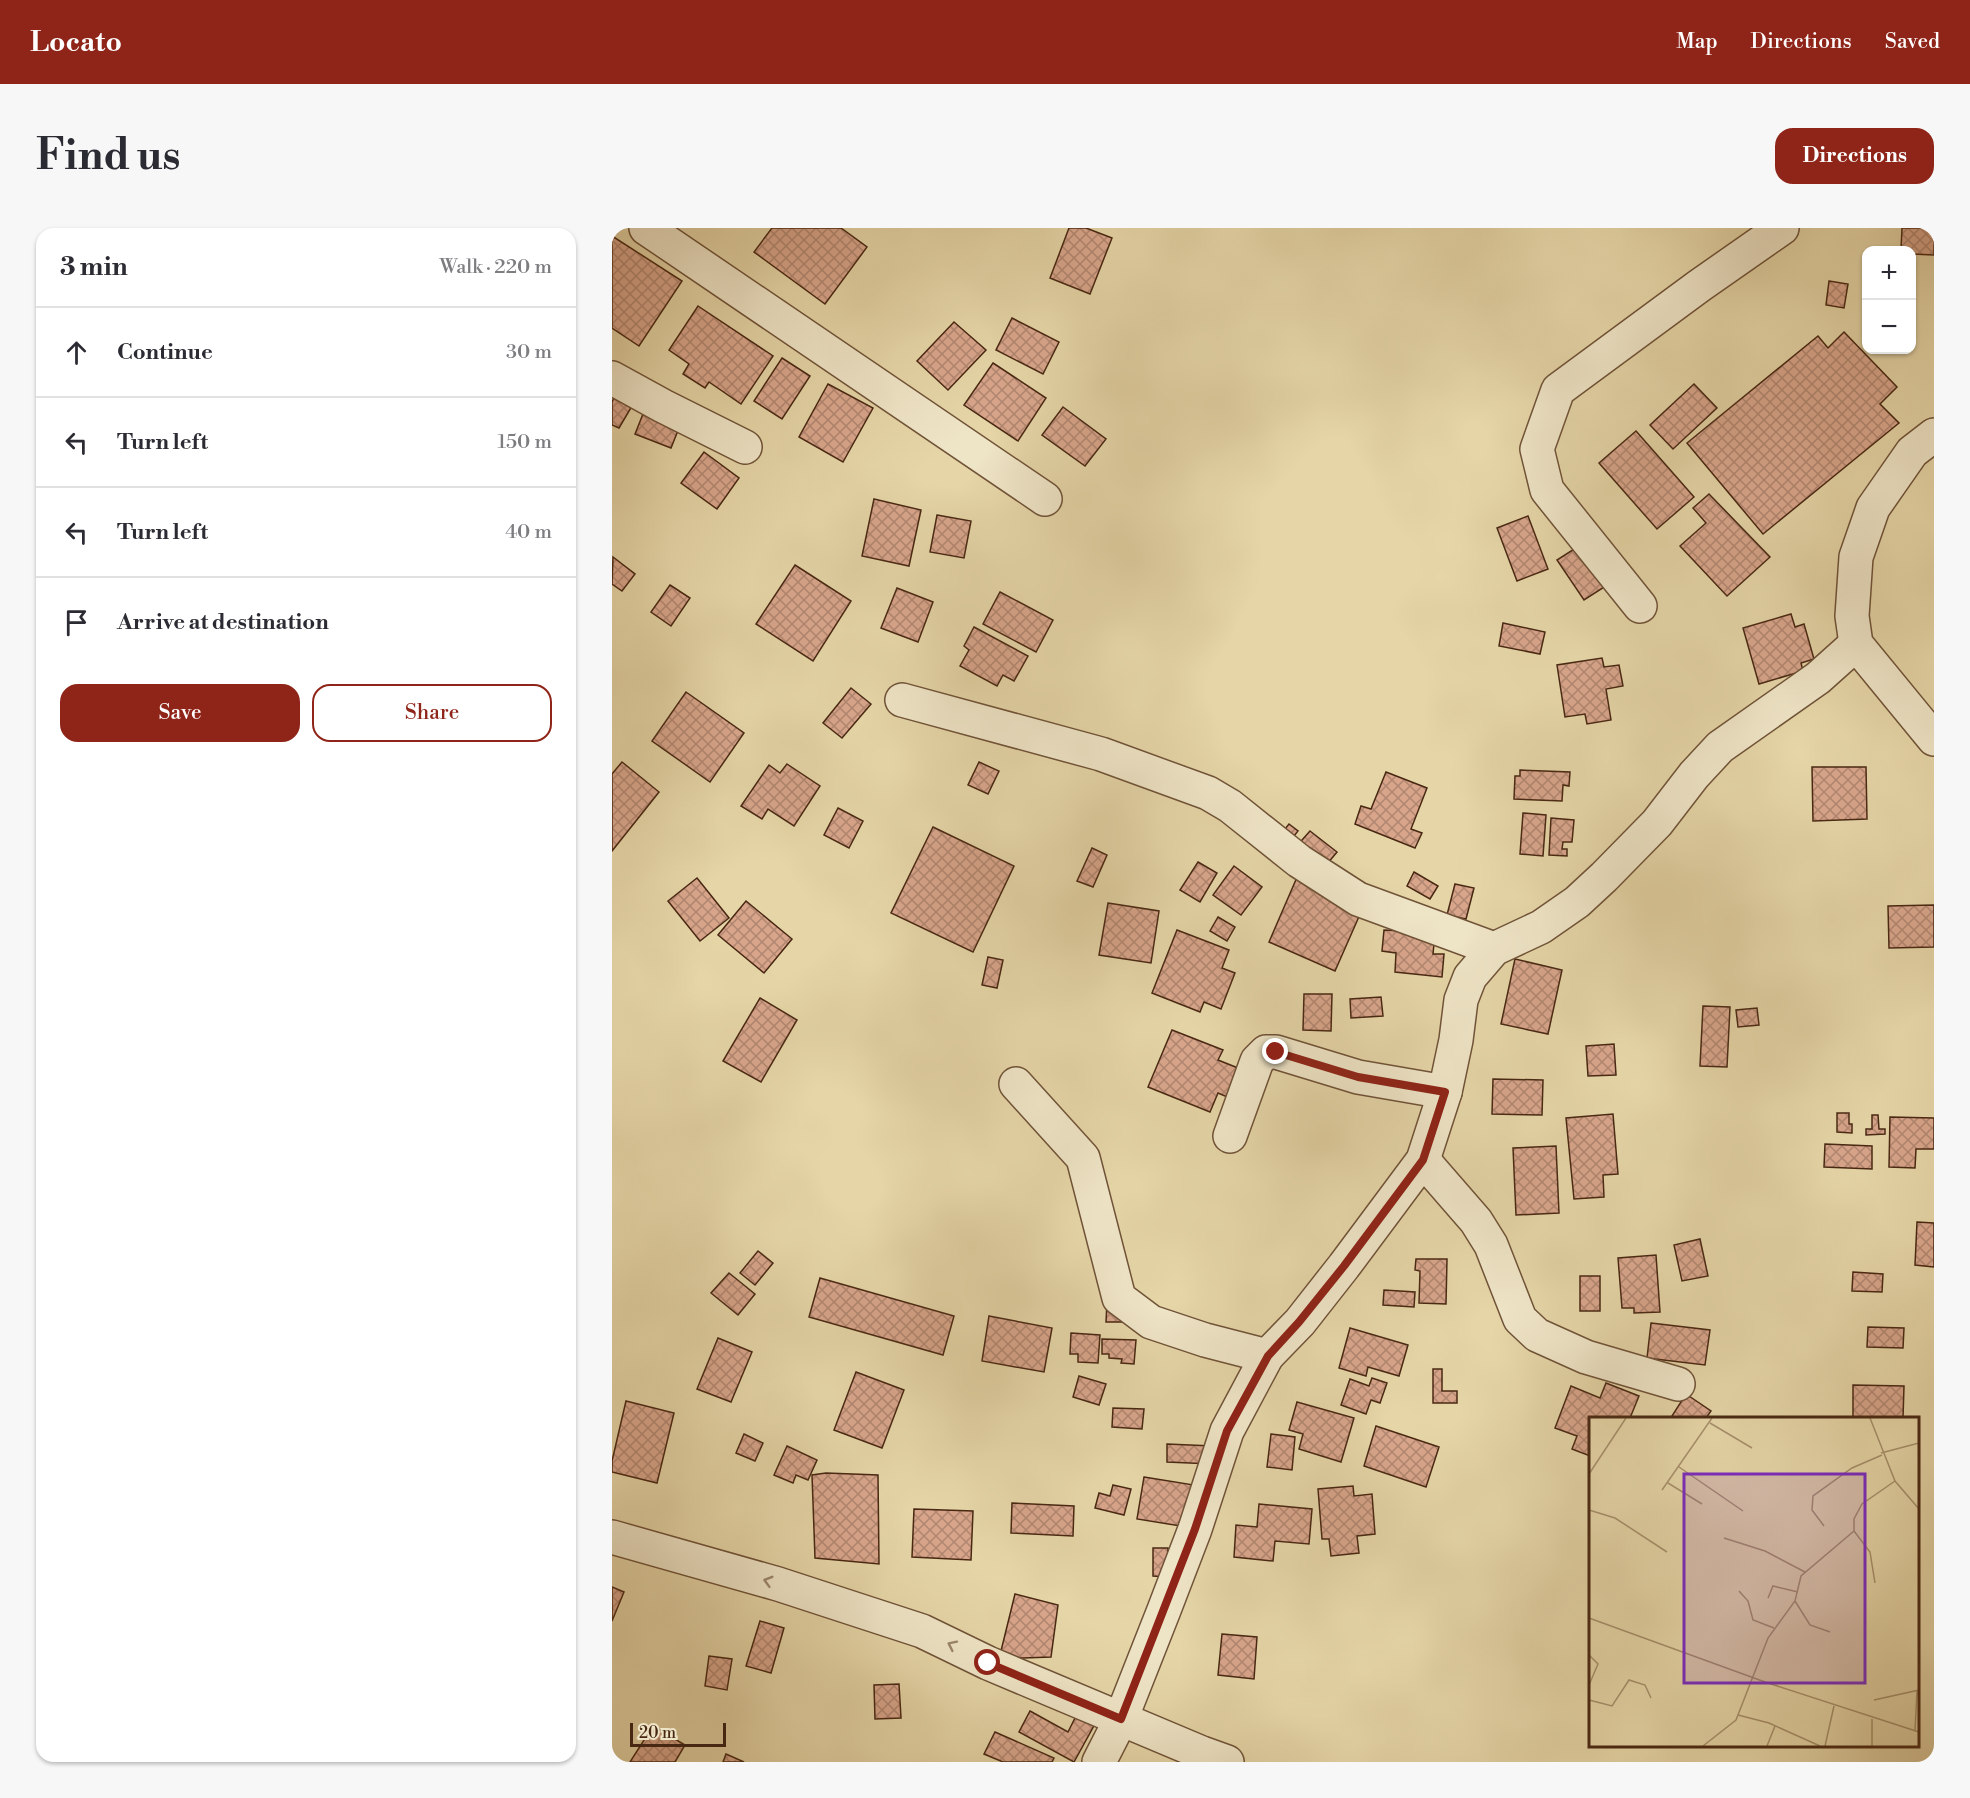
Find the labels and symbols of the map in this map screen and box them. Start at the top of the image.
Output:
route end [1262,1038,1288,1064]
inset map [1589,1417,1919,1747]
one-way arrow [763,1576,774,1588]
one-way arrow [947,1641,958,1653]
route start [974,1649,1000,1675]
scale bar [630,1720,726,1748]

